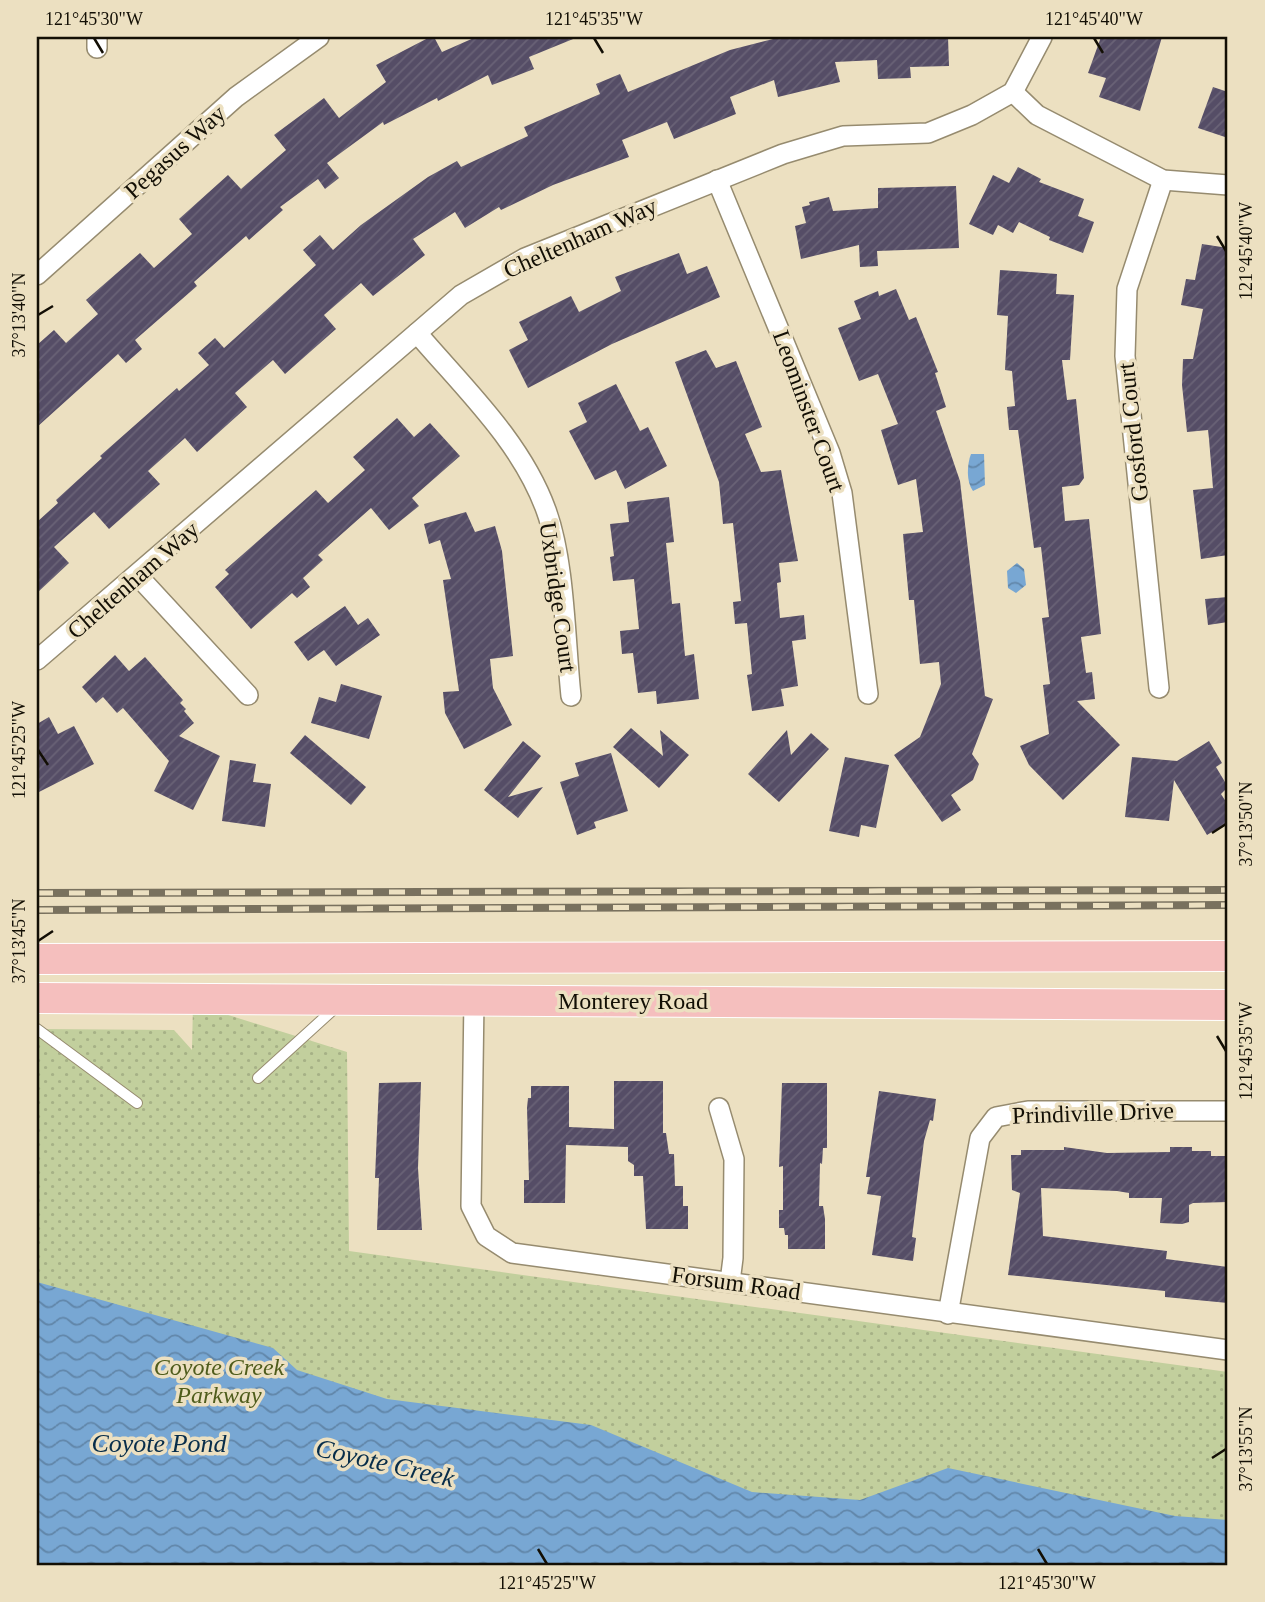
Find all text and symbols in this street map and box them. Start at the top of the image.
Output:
text: 121°45'30"W [45,9,143,29]
text: 121°45'35"W [545,9,643,29]
text: 121°45'40"W [1045,9,1143,29]
street label: Pegasus Way [119,100,231,204]
street label: Cheltenham Way [499,193,661,283]
text: 121°45'40"W [1236,202,1256,300]
text: 37°13'40"N [9,273,29,357]
street label: Leominster Court [768,327,850,496]
street label: Gosford Court [1113,361,1153,503]
street label: Cheltenham Way [62,516,204,644]
street label: Uxbridge Court [535,520,581,674]
text: 121°45'25"W [9,701,29,799]
text: 37°13'50"N [1236,782,1256,866]
text: 37°13'45"N [9,899,29,983]
street label: Monterey Road [558,988,708,1014]
text: 121°45'35"W [1236,1002,1256,1100]
street label: Prindiville Drive [1012,1097,1174,1129]
street label: Forsum Road [670,1261,802,1305]
park label: Coyote Creek Parkway [154,1354,285,1408]
text: 37°13'55"N [1236,1407,1256,1491]
water label: Coyote Pond [91,1429,228,1458]
water label: Coyote Creek [313,1433,458,1493]
text: 121°45'25"W [498,1573,596,1593]
text: 121°45'30"W [998,1573,1096,1593]

